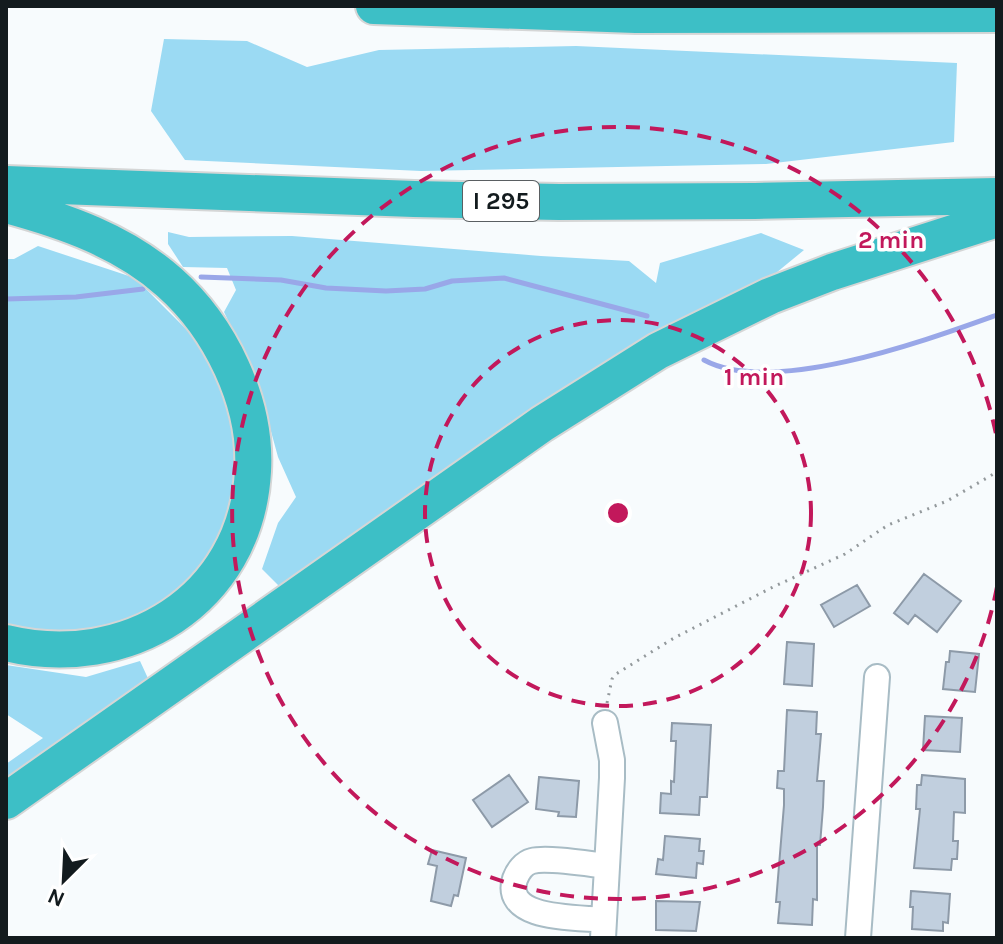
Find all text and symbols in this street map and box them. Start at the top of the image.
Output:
road number: I 295 [463,181,539,221]
text: 2 min [858,226,924,254]
text: 1 min [724,363,784,391]
centre of rings [604,499,632,527]
north arrow [24,840,104,920]
text: N [44,882,69,912]

